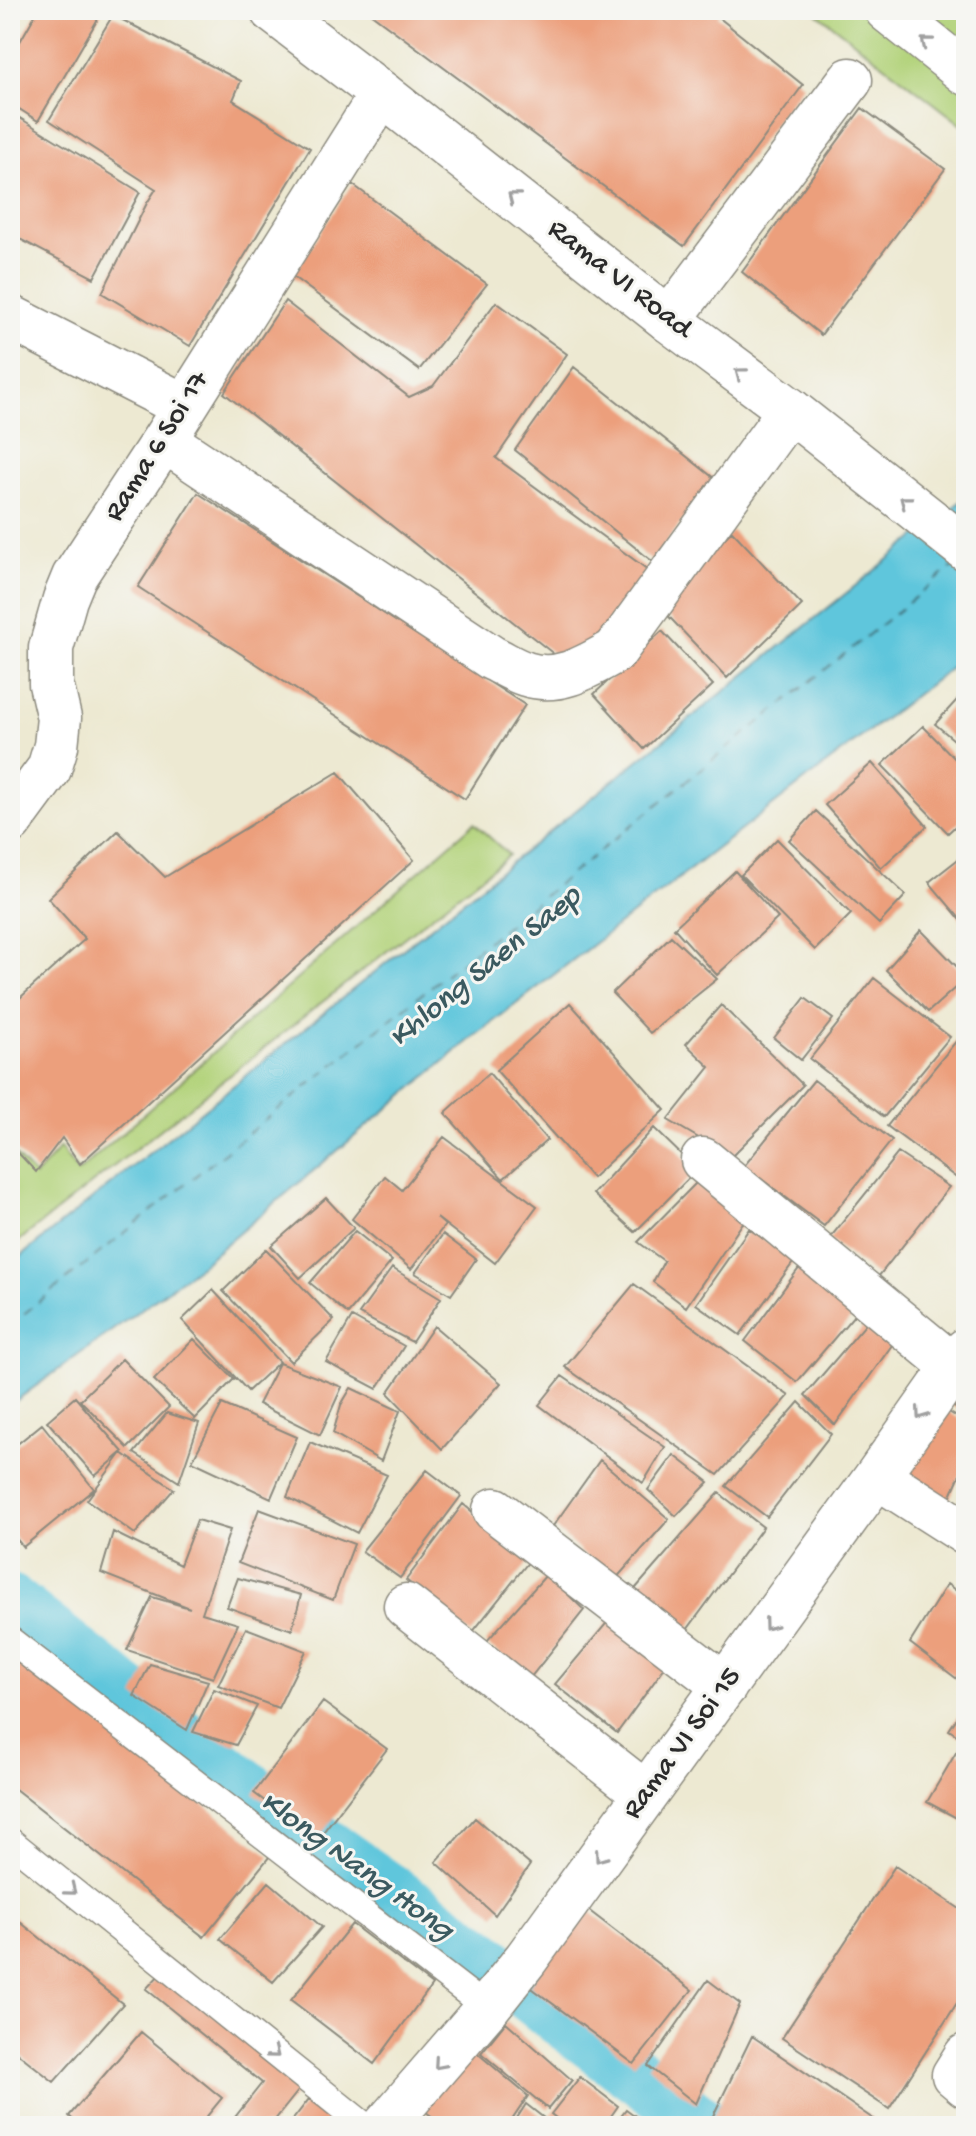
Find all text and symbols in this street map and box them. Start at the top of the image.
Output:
one-way arrow [920,37,935,51]
one-way arrow [508,192,522,207]
street label: Rama VI Road [540,213,700,349]
street label: Rama 6 Soi 17 [98,364,219,529]
one-way arrow [735,369,749,383]
one-way arrow [899,496,914,510]
water label: Khlong Saen Saep [382,877,591,1057]
one-way arrow [916,1405,931,1419]
one-way arrow [765,1616,779,1630]
street label: Rama VI Soi 15 [616,1661,750,1827]
water label: Klong Nang Hong [252,1784,462,1951]
one-way arrow [595,1849,609,1863]
one-way arrow [62,1880,76,1895]
one-way arrow [265,2043,280,2057]
one-way arrow [434,2054,449,2069]

